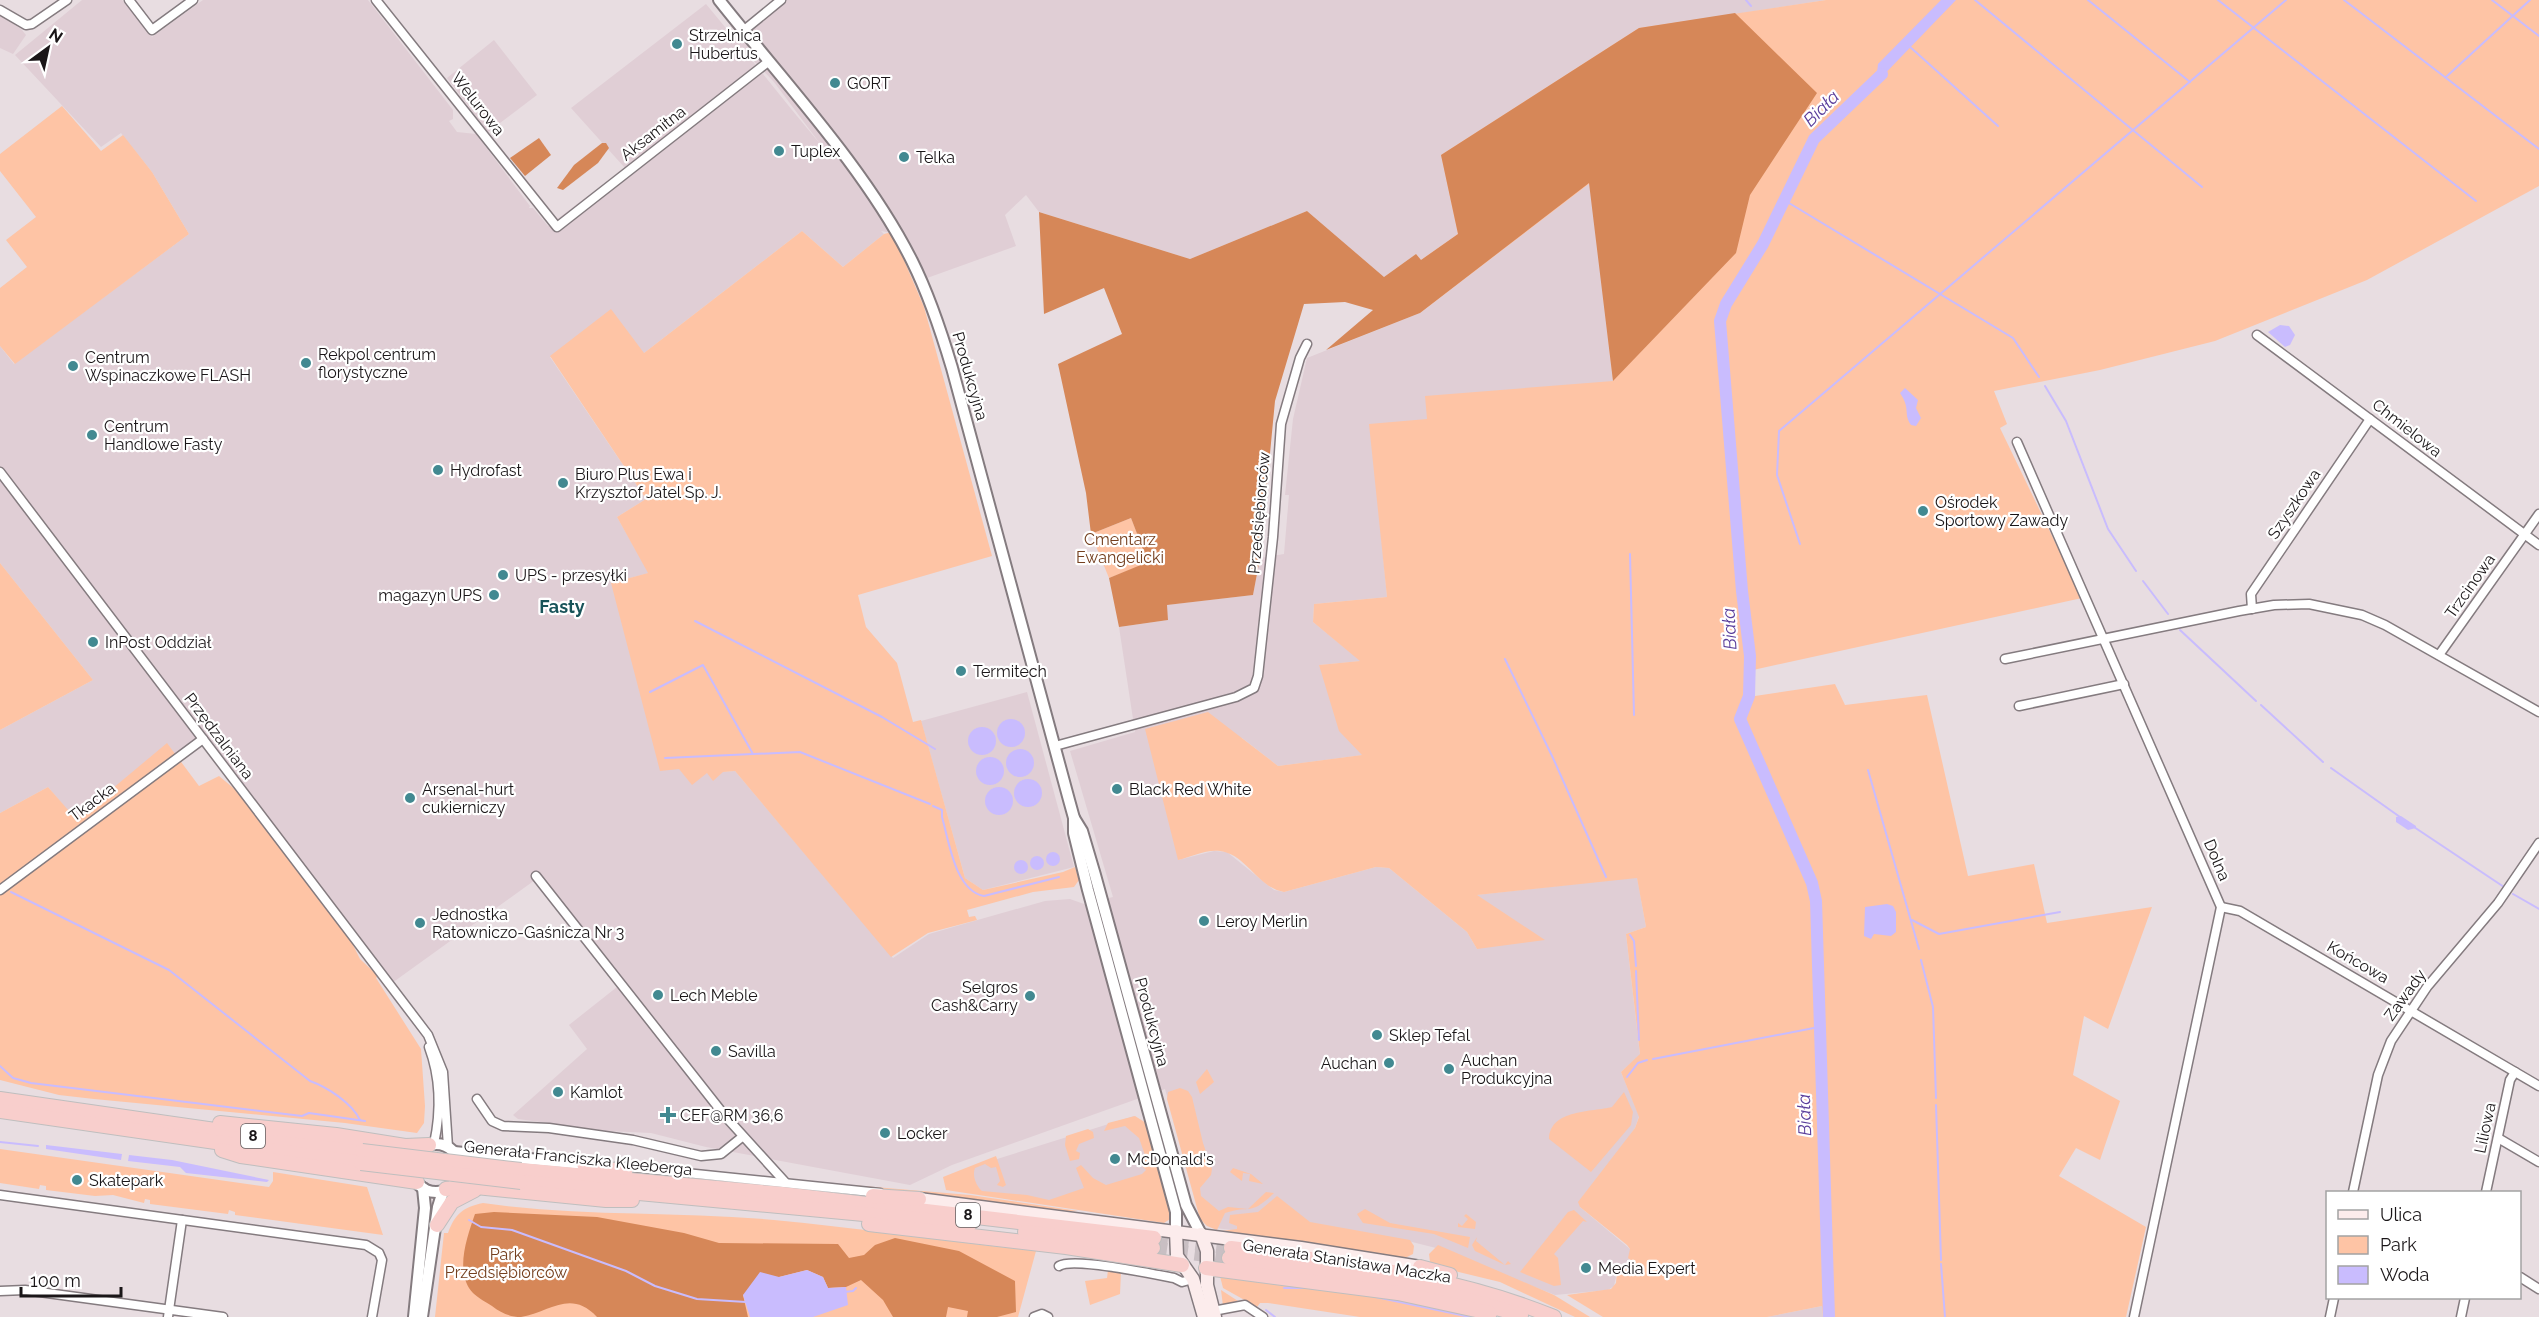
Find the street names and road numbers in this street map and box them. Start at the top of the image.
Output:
street label: Welurowa [447,69,509,139]
street label: Aksamitna [617,102,689,164]
street label: Produkcyjna [948,329,992,423]
street label: Chmielowa [2368,395,2446,461]
street label: Przedsiębiorców [1244,451,1274,575]
street label: Szyszkowa [2264,465,2324,543]
street label: Trzcinowa [2441,550,2499,622]
street label: Przędzalniana [180,689,258,783]
street label: Tkacka [65,778,119,826]
street label: Dolna [2200,836,2234,884]
street label: Końcowa [2324,937,2392,987]
street label: Zawady [2380,965,2430,1024]
street label: Produkcyjna [1131,975,1173,1069]
street label: Liliowa [2470,1101,2500,1155]
road number: 8 [241,1124,265,1148]
street label: Generała Franciszka Kleeberga [463,1137,693,1179]
road number: 8 [956,1203,980,1227]
street label: Generała Stanisława Maczka [1241,1235,1453,1287]

